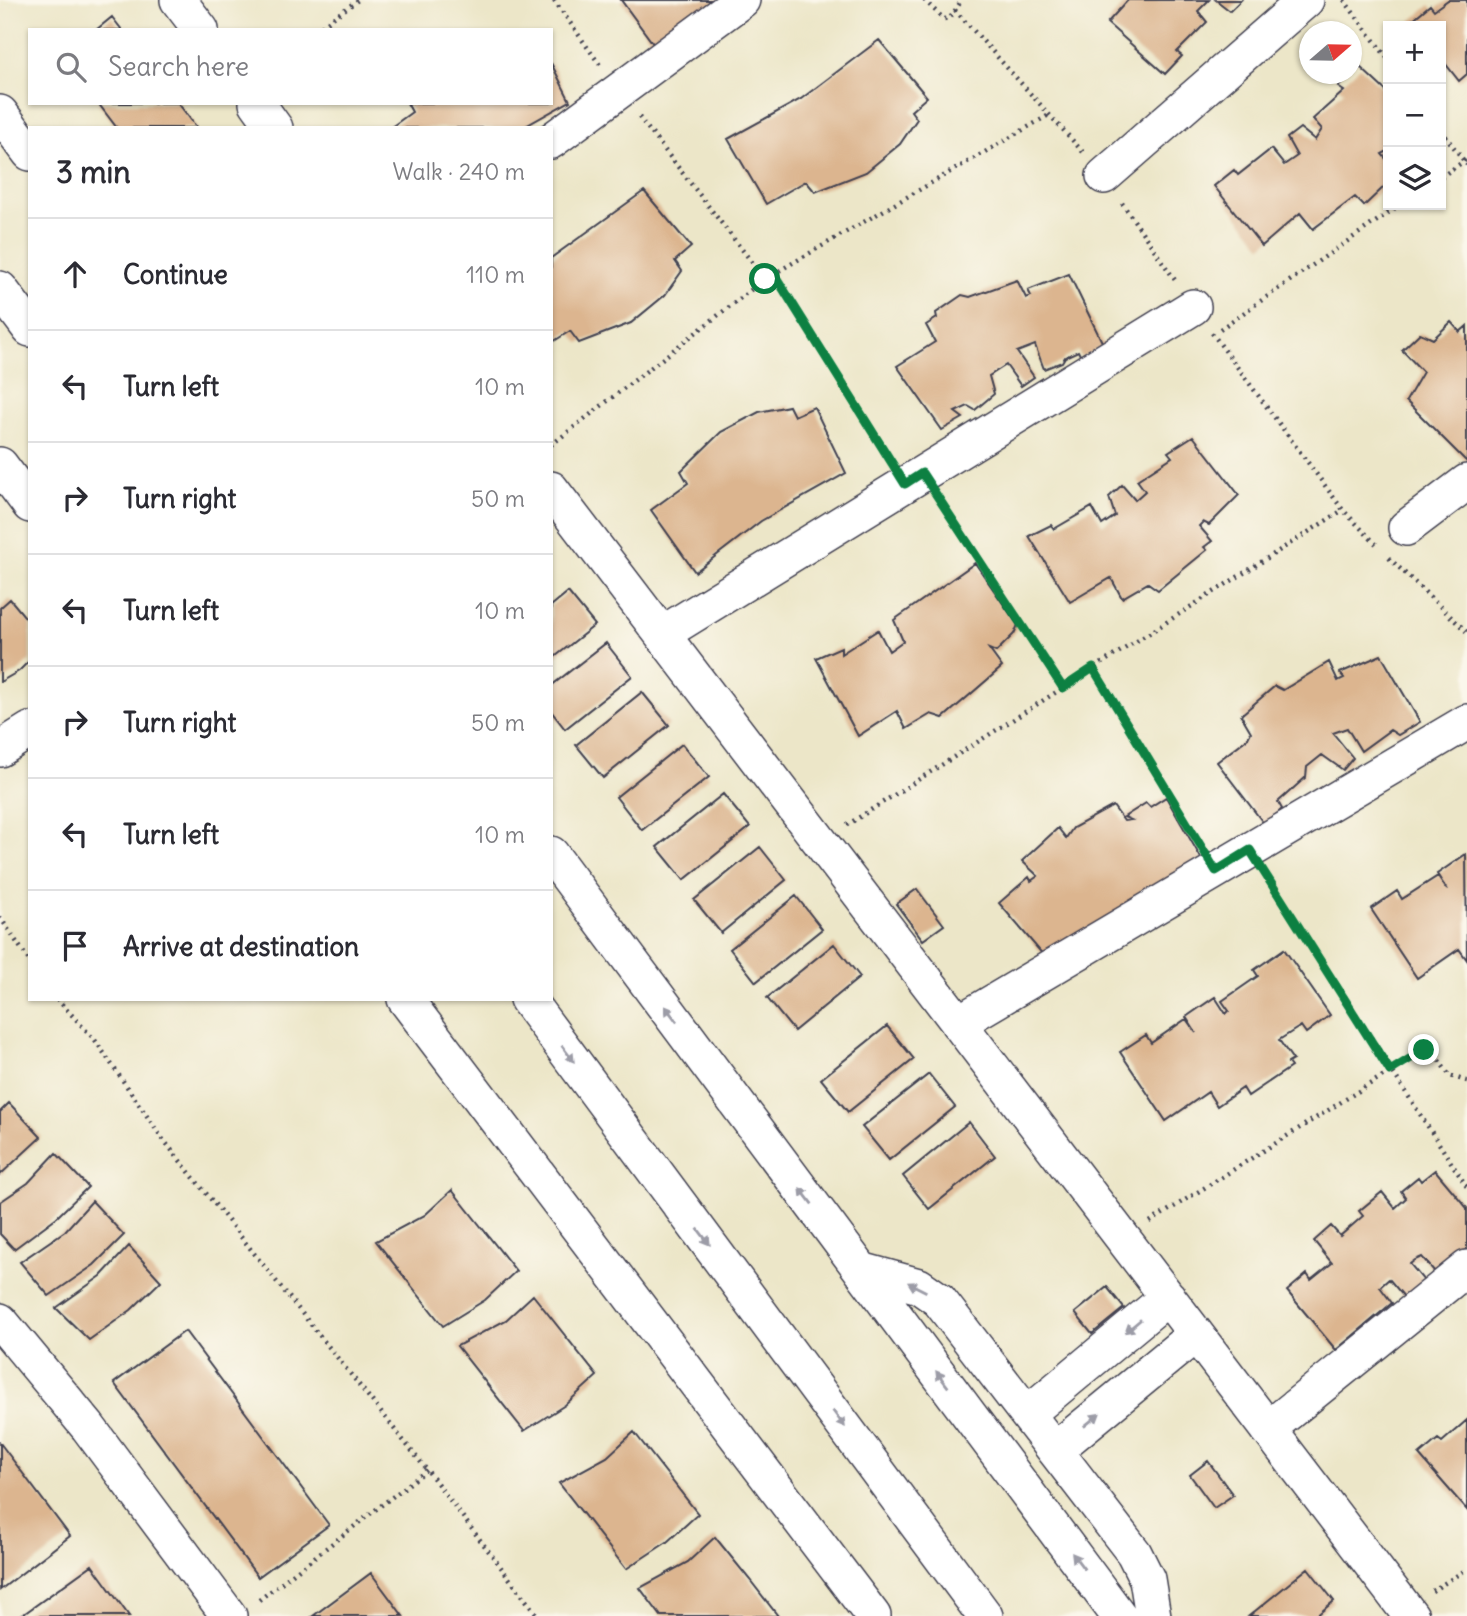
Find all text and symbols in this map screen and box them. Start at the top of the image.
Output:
north arrow [1299,21,1362,84]
map controls [1383,21,1446,210]
button: + [1383,21,1446,84]
search box [28,28,553,105]
icon: search [52,48,90,86]
text: Search here [108,50,249,83]
button: − [1383,84,1446,147]
button: layers [1383,147,1446,210]
text: 3 min [56,153,131,191]
text: Walk · 240 m [392,157,525,186]
icon: ahead [56,255,94,293]
text: Continue [123,258,228,291]
text: 110 m [466,260,525,289]
route start [749,263,780,294]
icon: left [56,367,94,405]
text: Turn left [123,370,219,403]
text: 10 m [475,372,525,401]
icon: right [56,479,94,517]
text: Turn right [123,482,236,515]
text: 50 m [471,484,525,513]
icon: left [56,591,94,629]
text: Turn left [123,594,219,627]
text: 10 m [475,596,525,625]
icon: right [56,703,94,741]
text: Turn right [123,706,236,739]
text: 50 m [471,708,525,737]
icon: left [56,815,94,853]
text: Turn left [123,818,219,851]
text: 10 m [475,820,525,849]
icon: arrive [56,927,94,965]
text: Arrive at destination [123,930,359,963]
one-way arrow [664,1005,678,1023]
route end [1408,1034,1439,1065]
one-way arrow [561,1045,575,1063]
one-way arrow [800,1187,814,1205]
one-way arrow [696,1228,710,1246]
one-way arrow [907,1282,927,1294]
one-way arrow [1125,1318,1142,1333]
one-way arrow [936,1370,950,1388]
one-way arrow [832,1410,846,1429]
one-way arrow [1083,1412,1101,1427]
one-way arrow [1071,1552,1085,1570]

